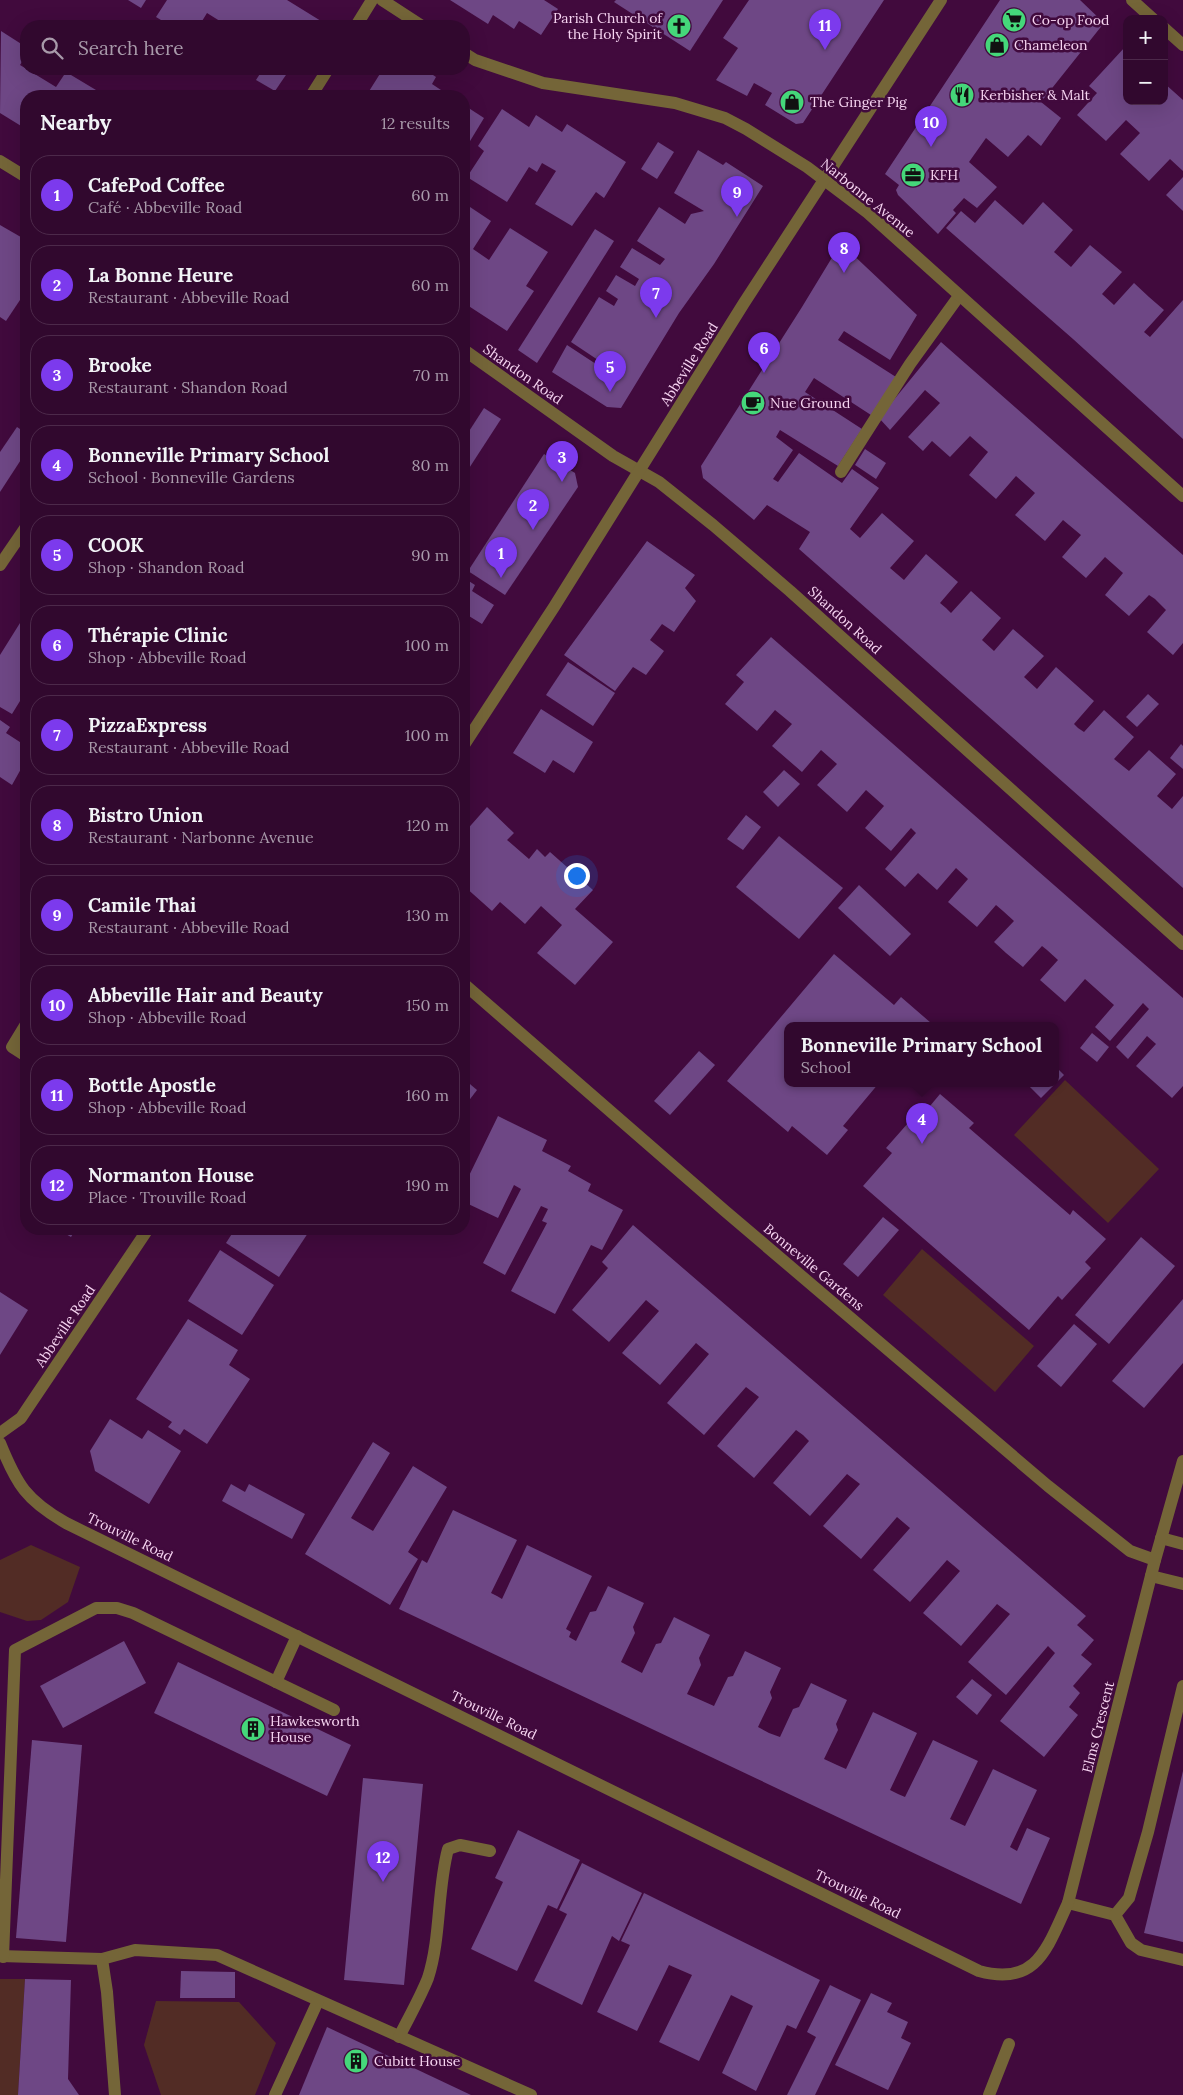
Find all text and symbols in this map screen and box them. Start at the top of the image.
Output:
supermarket icon: Co-op Food [1001,7,1027,33]
place label: Parish Church of the Holy Spirit [553,9,663,43]
pin: 11 [809,9,841,50]
place label: Co-op Food [1032,11,1109,29]
church icon: Parish Church of the Holy Spirit [666,13,692,39]
map controls [1123,15,1168,105]
button: + [1123,15,1168,60]
search box [20,20,470,75]
shop icon: Chameleon [984,32,1010,58]
icon: search [38,34,66,62]
text: Search here [78,36,184,60]
place label: Chameleon [1014,36,1088,54]
button: − [1123,60,1168,105]
restaurant icon: Kerbisher & Malt [949,82,975,108]
place label: Kerbisher & Malt [980,86,1091,104]
shop icon: The Ginger Pig [779,89,805,115]
place label: The Ginger Pig [810,93,907,111]
pin: 10 [915,106,947,147]
text: Nearby [40,109,111,136]
text: 12 results [381,113,450,133]
street label: Narbonne Avenue [817,155,919,242]
office icon: KFH [900,162,926,188]
place label: KFH [930,166,958,184]
text: CafePod Coffee [88,173,225,197]
pin: 9 [721,176,753,217]
text: 1 [54,185,60,205]
text: 60 m [411,185,449,205]
text: Café · Abbeville Road [88,197,242,217]
pin: 8 [828,232,860,273]
text: La Bonne Heure [88,263,233,287]
text: 2 [53,275,61,295]
text: 60 m [411,275,449,295]
pin: 7 [640,277,672,318]
text: Restaurant · Abbeville Road [88,287,290,307]
street label: Abbeville Road [656,319,722,410]
pin: 6 [748,332,780,373]
street label: Shandon Road [480,340,566,408]
pin: 5 [594,351,626,392]
text: Brooke [88,353,152,377]
text: 3 [53,365,61,385]
text: 70 m [413,365,449,385]
text: Restaurant · Shandon Road [88,377,288,397]
cafe icon: Nue Ground [740,390,766,416]
place label: Nue Ground [770,394,850,412]
pin: 3 [546,441,578,482]
text: Bonneville Primary School [88,443,329,467]
text: 4 [53,455,61,475]
text: 80 m [412,455,449,475]
text: School · Bonneville Gardens [88,467,295,487]
pin: 2 [517,489,549,530]
text: COOK [88,533,144,557]
pin: 1 [485,537,517,578]
text: 5 [53,545,61,565]
text: 90 m [411,545,449,565]
text: Shop · Shandon Road [88,557,245,577]
street label: Shandon Road [804,582,886,658]
text: Thérapie Clinic [88,623,228,647]
text: 6 [52,635,62,655]
text: 100 m [405,635,449,655]
text: Shop · Abbeville Road [88,647,247,667]
text: PizzaExpress [88,713,207,737]
text: 7 [53,725,61,745]
text: 100 m [405,725,449,745]
text: Restaurant · Abbeville Road [88,737,290,757]
text: Bistro Union [88,803,203,827]
text: 8 [52,815,62,835]
text: 120 m [406,815,449,835]
text: Restaurant · Narbonne Avenue [88,827,314,847]
your location [564,863,590,889]
text: Camile Thai [88,893,196,917]
text: 9 [52,905,62,925]
text: 130 m [406,905,449,925]
text: Restaurant · Abbeville Road [88,917,290,937]
text: Abbeville Hair and Beauty [88,983,323,1007]
text: 10 [49,995,65,1015]
text: 150 m [406,995,449,1015]
text: Shop · Abbeville Road [88,1007,247,1027]
popup [784,1022,1059,1087]
text: Bonneville Primary School [801,1033,1042,1057]
text: School [801,1057,851,1077]
text: Bottle Apostle [88,1073,216,1097]
text: 11 [51,1085,64,1105]
text: 160 m [405,1085,449,1105]
text: Shop · Abbeville Road [88,1097,247,1117]
pin: 4 [906,1103,938,1144]
text: Normanton House [88,1163,254,1187]
text: 12 [49,1175,65,1195]
text: 190 m [405,1175,449,1195]
text: Place · Trouville Road [88,1187,247,1207]
street label: Bonneville Gardens [760,1220,868,1314]
street label: Abbeville Road [30,1282,99,1371]
street label: Trouville Road [84,1508,176,1566]
street label: Elms Crescent [1078,1679,1118,1775]
street label: Trouville Road [448,1686,540,1744]
place label: Hawkesworth House [270,1712,360,1746]
building icon: Hawkesworth House [240,1716,266,1742]
pin: 12 [367,1841,399,1882]
street label: Trouville Road [812,1865,904,1923]
building icon: Cubitt House [343,2048,369,2074]
place label: Cubitt House [374,2052,461,2070]

